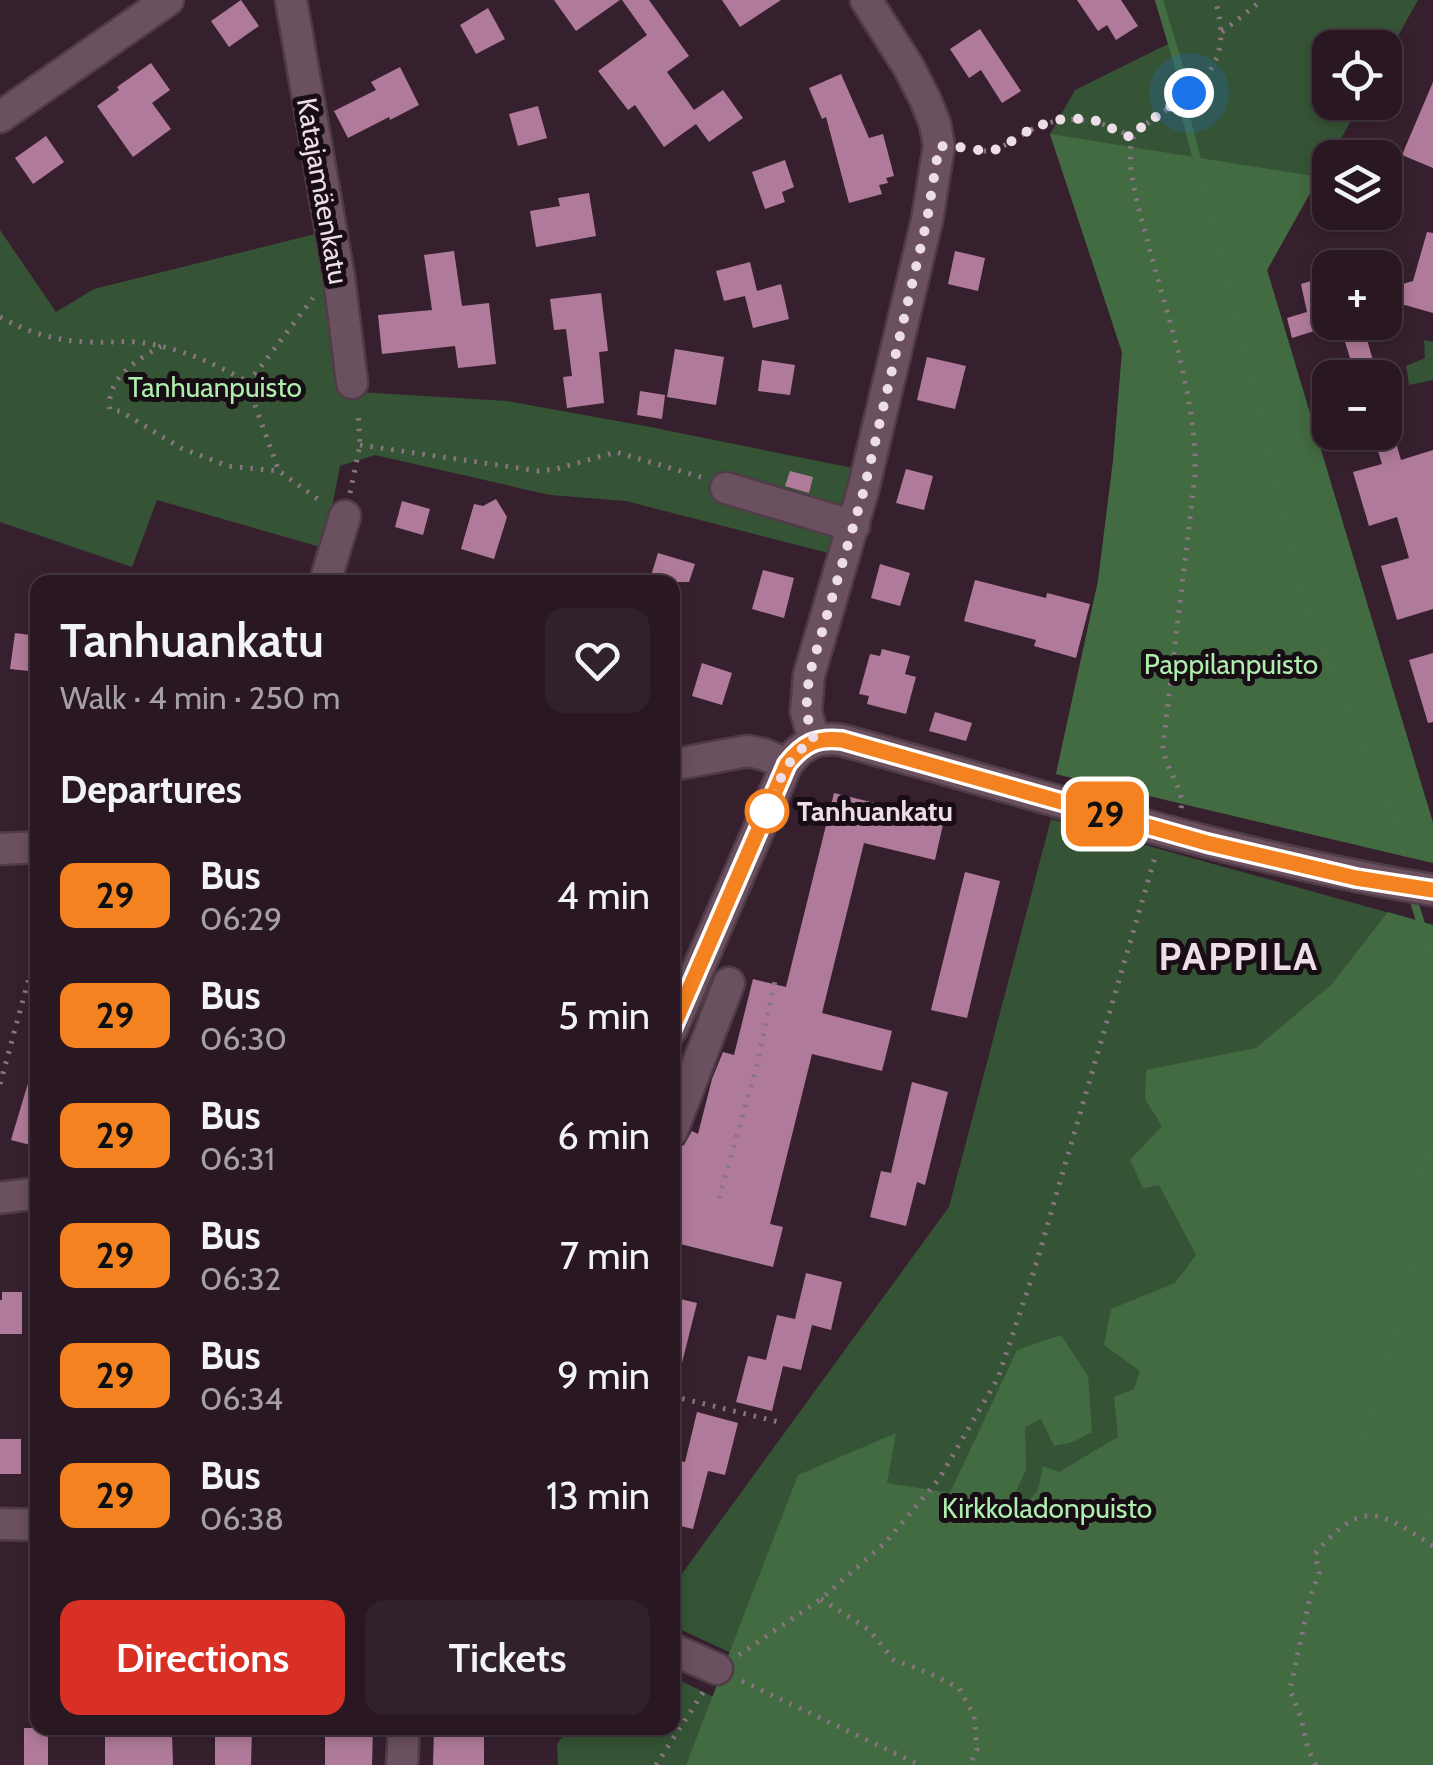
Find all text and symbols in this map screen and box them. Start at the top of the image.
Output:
map controls [1312,30,1402,450]
button: locate [1312,30,1402,120]
your location [1164,68,1214,118]
street label: Katajamäenkatu [290,95,356,287]
button: layers [1312,140,1402,230]
button: + [1312,250,1402,340]
button: − [1312,360,1402,450]
park label: Tanhuanpuisto [128,370,302,404]
button: heart [545,608,650,713]
text: Tanhuankatu [60,611,324,669]
park label: Pappilanpuisto [1144,647,1318,681]
text: Walk · 4 min · 250 m [60,678,340,717]
text: Departures [60,766,242,813]
line badge: 29 [1060,782,1150,846]
marker: Tanhuankatu [746,790,788,832]
text: 29 [1086,793,1124,836]
place label: Tanhuankatu [797,794,953,828]
text: Bus [200,852,261,899]
text: 4 min [557,872,650,919]
text: 29 [96,874,134,917]
text: 06:29 [200,899,282,938]
district label: PAPPILA [1158,933,1320,980]
text: Bus [200,972,261,1019]
text: 5 min [558,992,650,1039]
text: 29 [96,994,134,1037]
text: 06:30 [200,1019,287,1058]
text: Bus [200,1092,261,1139]
text: 6 min [557,1112,650,1159]
text: 29 [96,1114,134,1157]
text: 06:31 [200,1139,275,1178]
text: Bus [200,1212,261,1259]
text: 7 min [560,1232,650,1279]
text: 29 [96,1234,134,1277]
text: 06:32 [200,1259,281,1298]
text: Bus [200,1332,261,1379]
text: 9 min [557,1352,650,1399]
text: 29 [96,1354,134,1397]
text: 06:34 [200,1379,283,1418]
text: Bus [200,1452,261,1499]
text: 13 min [546,1472,650,1519]
text: 29 [96,1474,134,1517]
park label: Kirkkoladonpuisto [942,1491,1152,1525]
text: 06:38 [200,1499,284,1538]
button: Directions [60,1600,345,1715]
button: Tickets [365,1600,650,1715]

